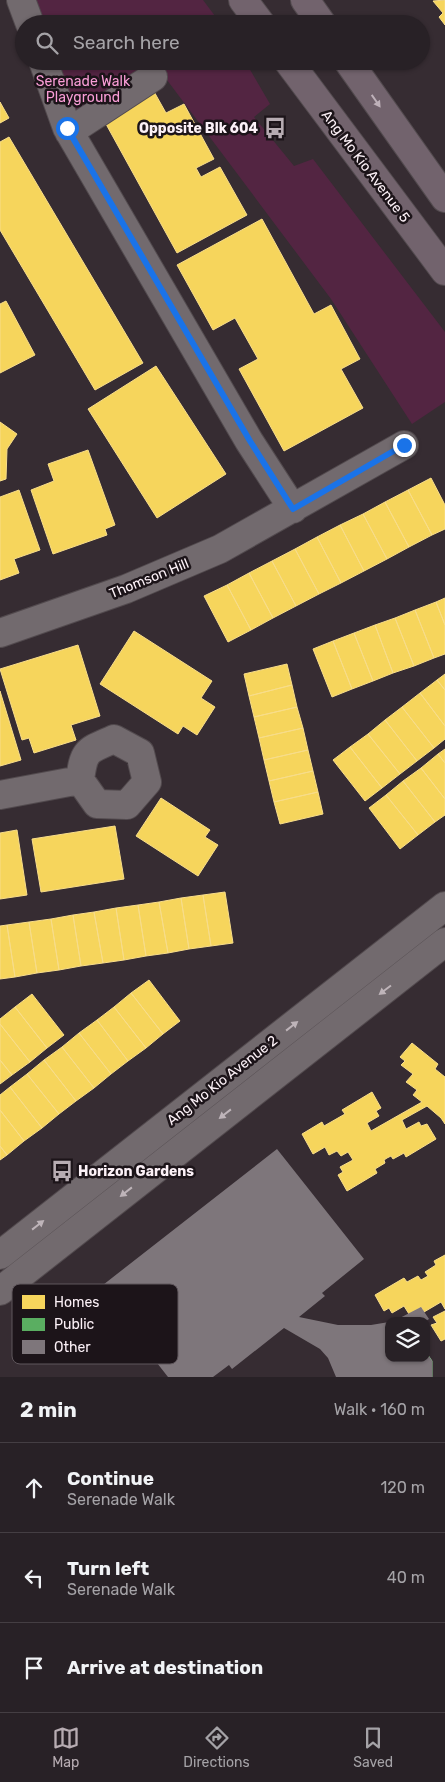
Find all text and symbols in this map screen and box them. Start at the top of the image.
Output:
search box [15,15,430,70]
icon: search [33,29,61,57]
text: Search here [73,31,180,54]
park label: Serenade Walk Playground [36,73,131,106]
one-way arrow [371,94,381,108]
street label: Ang Mo Kio Avenue 5 [318,107,413,226]
bus stop icon: Opposite Blk 604 [262,115,288,141]
route start [56,117,79,140]
place label: Opposite Blk 604 [139,120,258,137]
route end [393,434,416,457]
street label: Thomson Hill [107,555,191,602]
one-way arrow [378,985,392,995]
one-way arrow [285,1020,298,1031]
street label: Ang Mo Kio Avenue 2 [164,1032,281,1129]
one-way arrow [218,1109,232,1119]
bus stop icon: Horizon Gardens [49,1158,75,1184]
place label: Horizon Gardens [78,1163,194,1180]
one-way arrow [119,1186,132,1197]
one-way arrow [32,1220,45,1230]
legend [12,1284,178,1364]
text: Homes [54,1294,99,1311]
text: Public [54,1316,95,1333]
map controls [385,1317,430,1362]
button: layers [385,1317,430,1362]
text: Other [54,1339,91,1356]
text: 2 min [20,1397,77,1422]
text: Walk · 160 m [334,1400,425,1419]
text: Continue [67,1467,154,1490]
icon: ahead [20,1474,48,1502]
text: 120 m [380,1478,425,1497]
text: Serenade Walk [67,1490,175,1509]
text: Turn left [67,1557,149,1580]
icon: left [20,1564,48,1592]
text: 40 m [387,1568,425,1587]
text: Serenade Walk [67,1580,175,1599]
icon: arrive [20,1654,48,1682]
text: Arrive at destination [67,1656,263,1679]
tab: Map [52,1724,80,1771]
tab: Directions [183,1724,250,1771]
tab: Saved [353,1724,393,1771]

